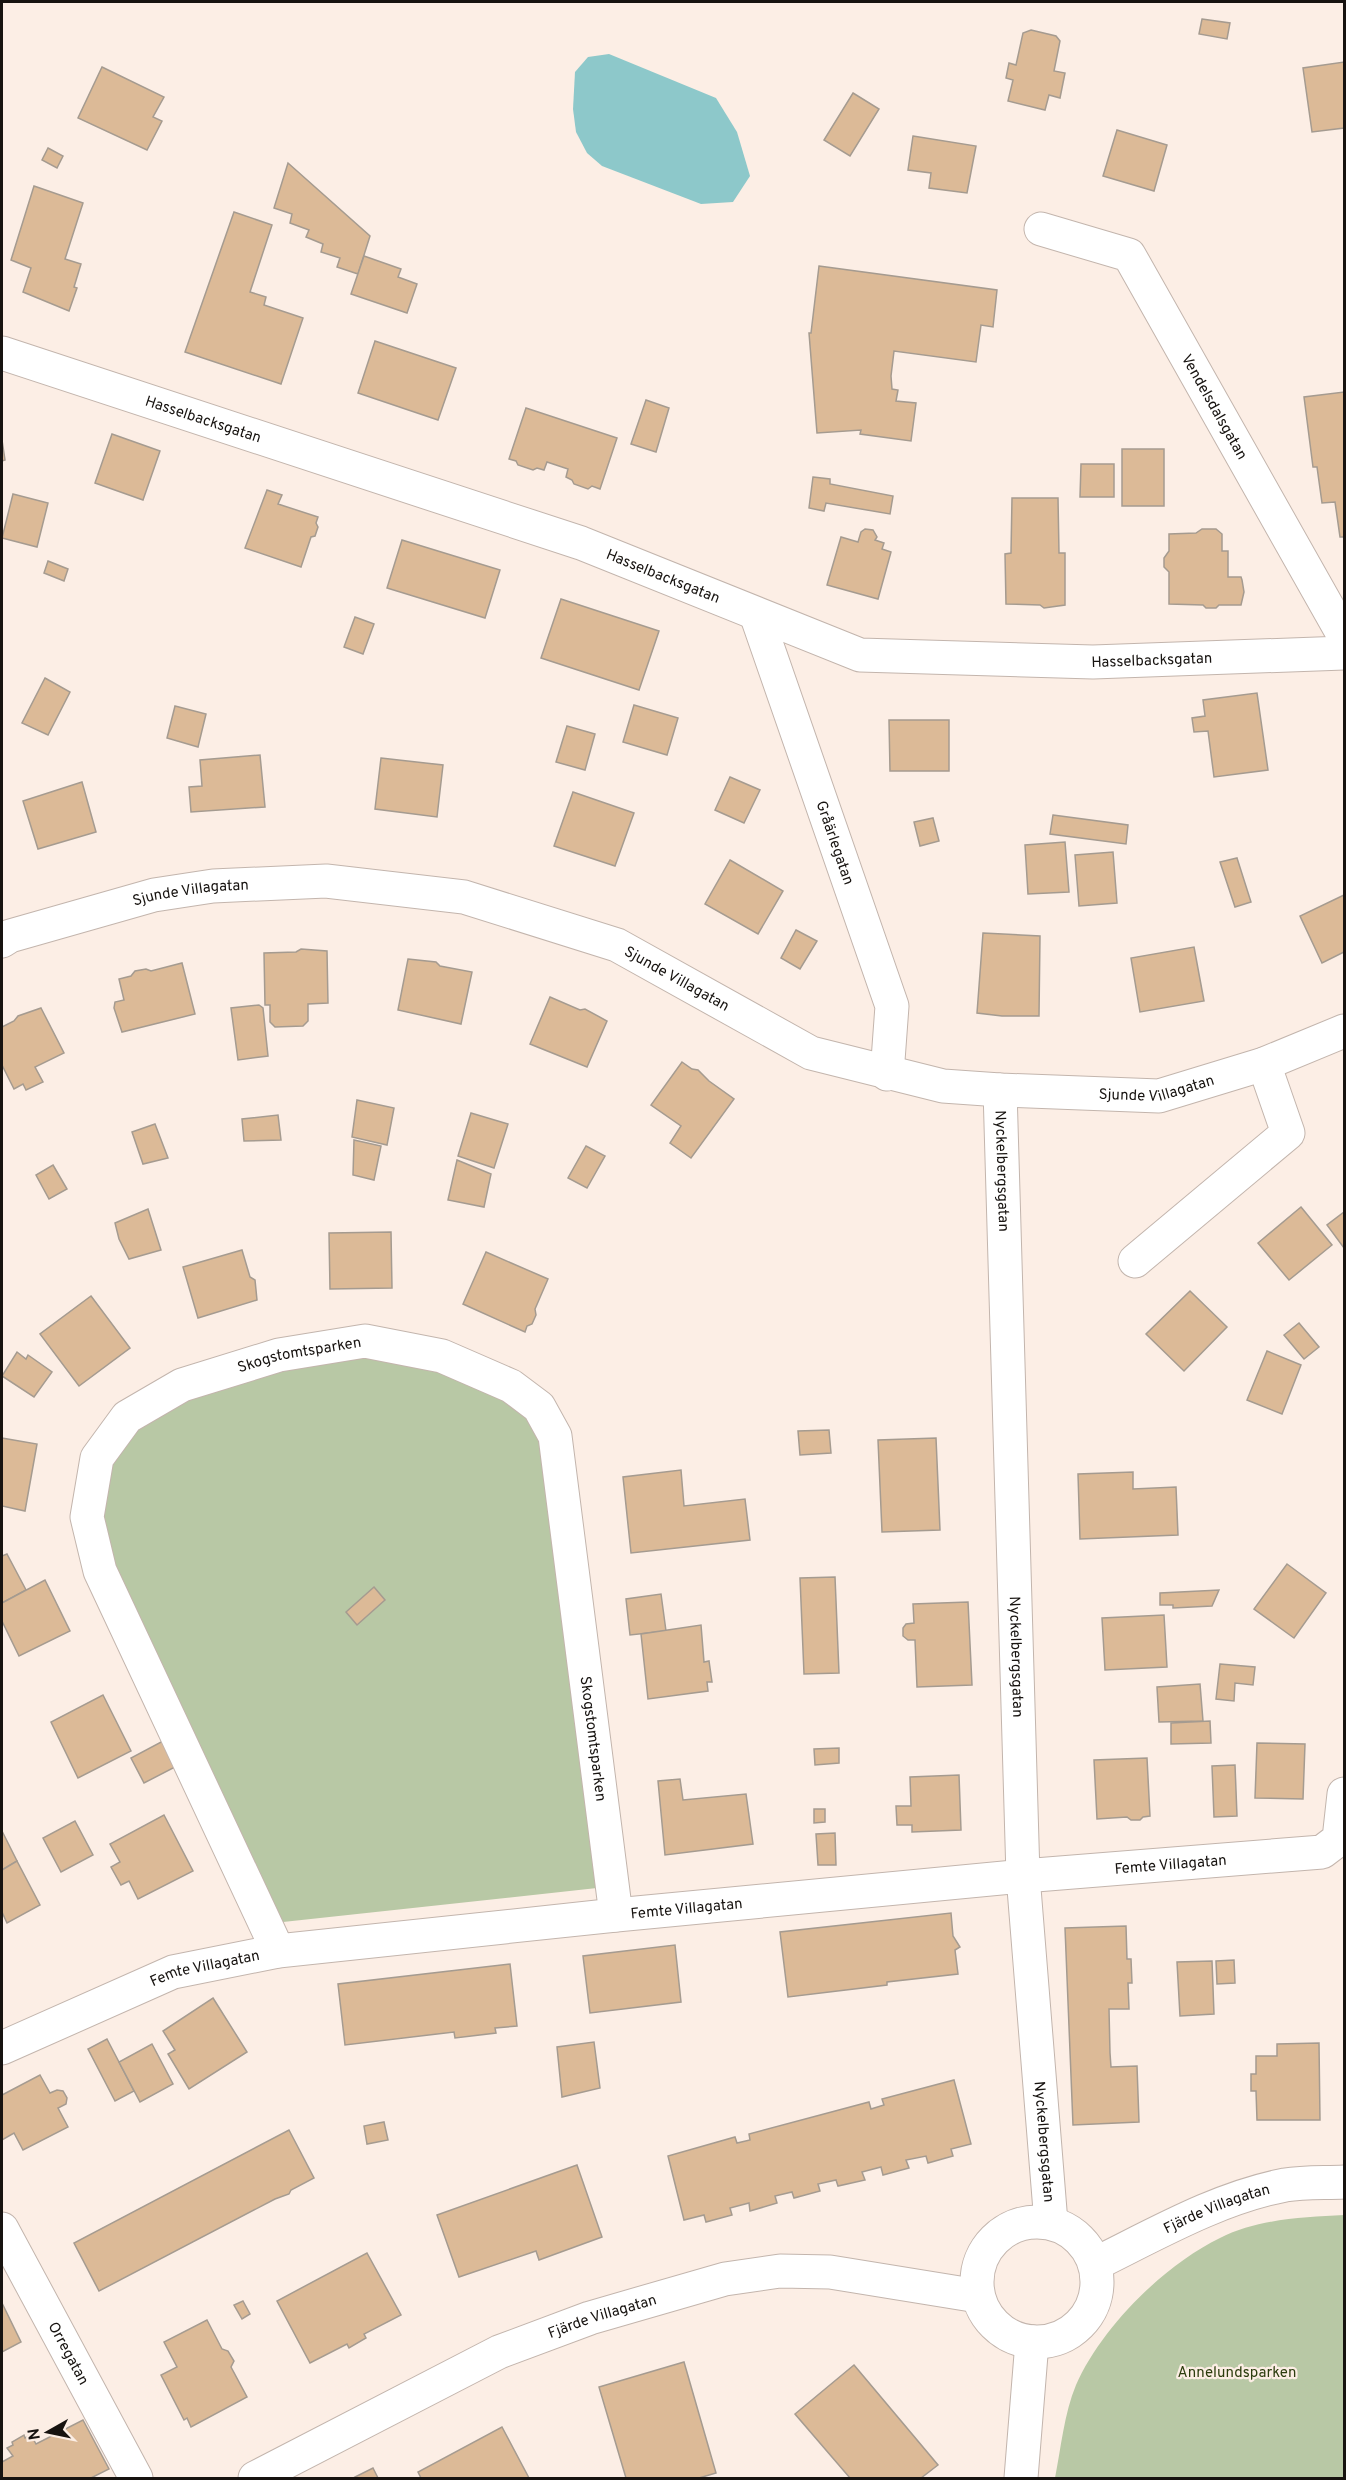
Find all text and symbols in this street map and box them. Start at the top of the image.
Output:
street label: Vendelsdalsgatan [1176,351,1251,464]
street label: Hasselbacksgatan [142,393,263,448]
street label: Hasselbacksgatan [603,546,722,609]
street label: Hasselbacksgatan [1091,650,1213,673]
street label: Gråärlegatan [811,798,857,888]
street label: Sjunde Villagatan [131,876,249,912]
street label: Sjunde Villagatan [620,943,732,1017]
street label: Sjunde Villagatan [1098,1072,1217,1107]
street label: Nyckelbergsgatan [990,1110,1012,1232]
street label: Skogstomtsparken [236,1334,363,1378]
street label: Nyckelbergsgatan [1004,1596,1026,1718]
street label: Skogstomtsparken [575,1675,609,1803]
street label: Femte Villagatan [1114,1852,1227,1880]
street label: Femte Villagatan [630,1895,744,1925]
street label: Femte Villagatan [148,1947,262,1992]
street label: Nyckelbergsgatan [1029,2081,1057,2203]
street label: Fjärde Villagatan [1161,2181,1272,2239]
street label: Fjärde Villagatan [546,2291,659,2344]
street label: Orregatan [43,2319,92,2389]
park label: Annelundsparken [1178,2364,1296,2383]
north arrow [18,2402,78,2462]
text: N [24,2427,46,2441]

